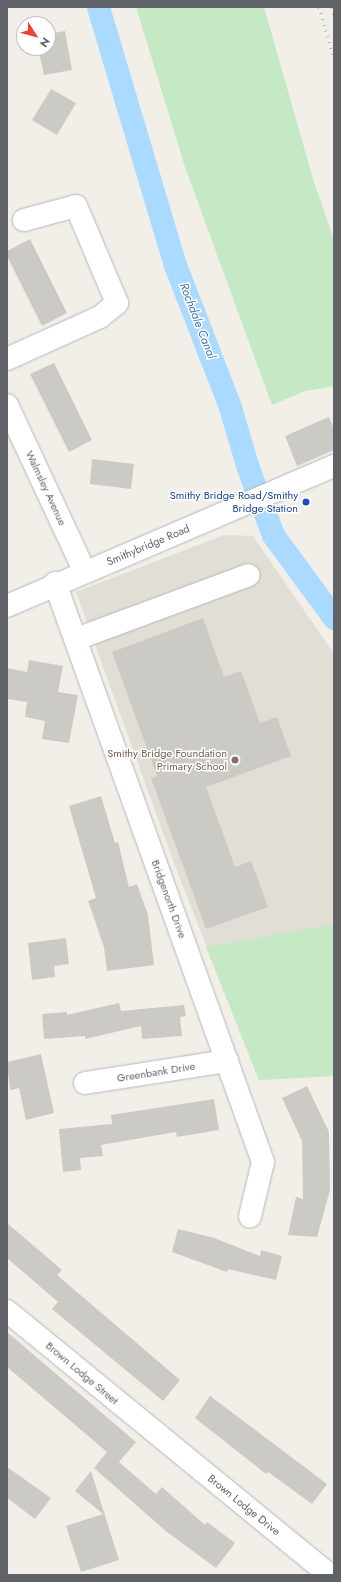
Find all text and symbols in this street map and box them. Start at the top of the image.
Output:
north arrow [16,16,56,56]
text: N [36,34,54,51]
water label: Rochdale Canal [176,281,218,361]
street label: Walmsley Avenue [23,448,69,528]
place label: Smithy Bridge Road/Smithy Bridge Station [170,489,298,515]
marker: Smithy Bridge Road/Smithy Bridge Station [301,497,311,507]
street label: Smithybridge Road [105,522,191,568]
place label: Smithy Bridge Foundation Primary School [107,747,227,773]
marker: Smithy Bridge Foundation Primary School [230,755,240,765]
street label: Bridgenorth Drive [149,858,189,940]
street label: Greenbank Drive [116,1059,196,1085]
street label: Brown Lodge Street [43,1339,121,1407]
street label: Brown Lodge Drive [205,1472,283,1538]

